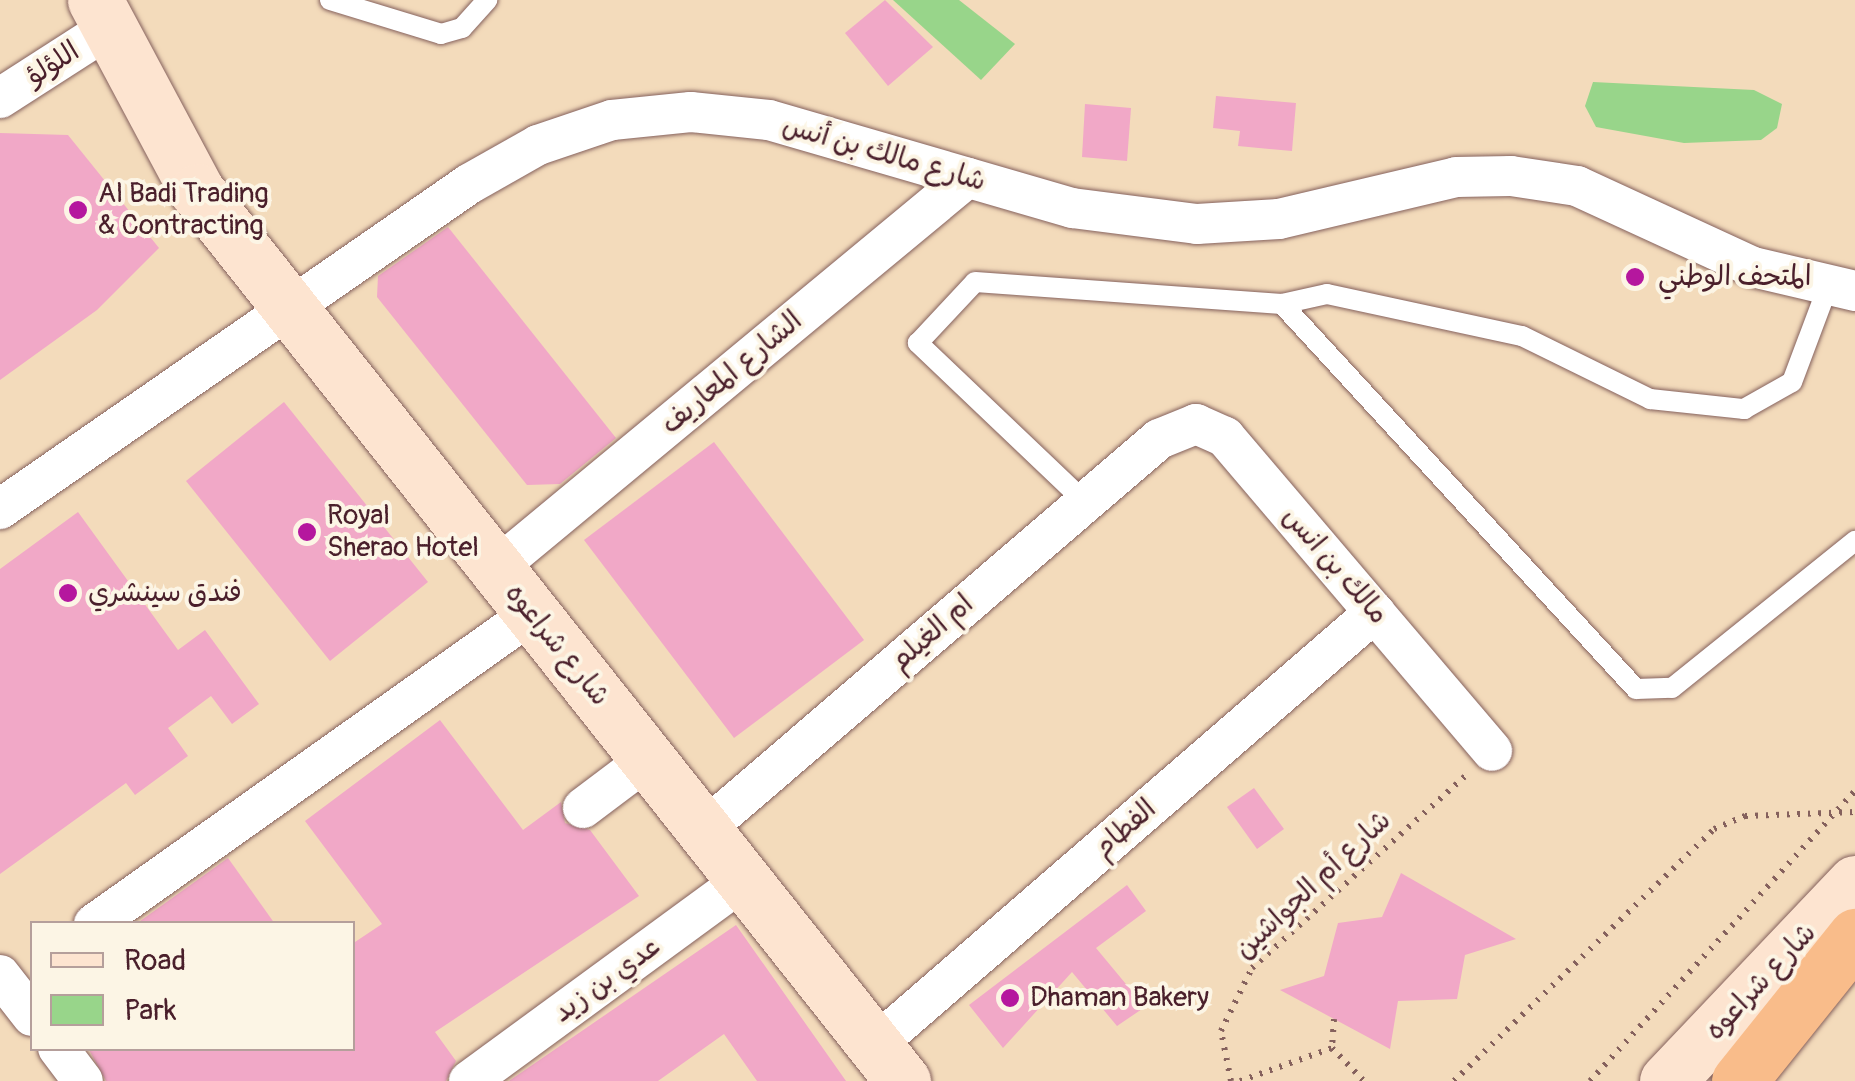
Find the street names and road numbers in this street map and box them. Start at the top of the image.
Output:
street label: اللؤلؤ [20,35,86,93]
street label: شارع مالك بن أنس [779,109,989,199]
street label: الشارع المعاريف [655,304,809,442]
street label: مالك بن انس [1275,501,1395,631]
street label: شارع شراعوه [498,577,616,713]
street label: ام الغيلم [883,588,981,678]
street label: الفطام [1087,793,1163,865]
street label: شارع أم الجواشين [1228,804,1398,966]
street label: شارع شراعوه [1698,917,1824,1047]
street label: عدي بن زيد [547,930,667,1030]

